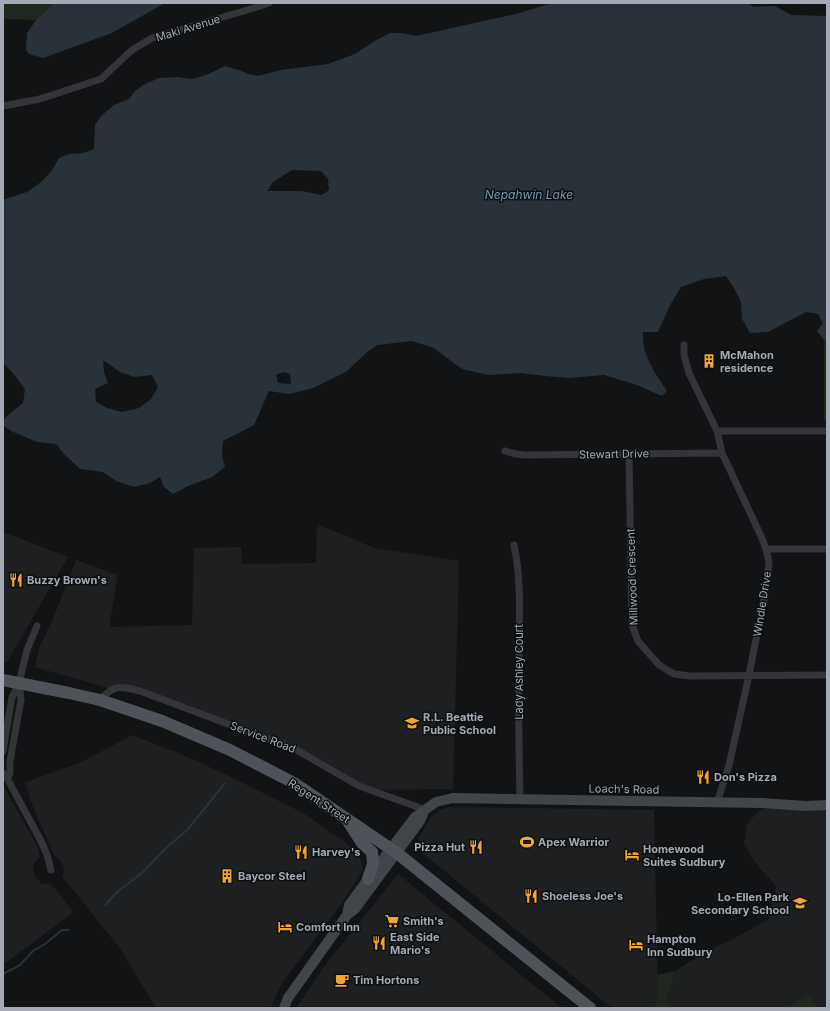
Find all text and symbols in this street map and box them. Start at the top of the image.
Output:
street label: Maki Avenue [154,12,222,44]
water label: Nepahwin Lake [485,187,573,202]
place label: McMahon residence [720,348,774,375]
building icon: McMahon residence [701,353,717,369]
street label: Stewart Drive [579,446,649,462]
street label: Millwood Crescent [623,528,641,626]
street label: Windle Drive [750,570,774,638]
restaurant icon: Buzzy Brown's [8,572,24,588]
place label: Buzzy Brown's [27,573,107,587]
street label: Lady Ashley Court [512,624,526,720]
place label: R.L. Beattie Public School [423,710,496,737]
school or university icon: R.L. Beattie Public School [404,715,420,731]
street label: Service Road [228,718,298,756]
restaurant icon: Don's Pizza [695,769,711,785]
place label: Don's Pizza [714,770,777,784]
street label: Regent Street [286,776,353,826]
street label: Loach's Road [589,781,659,797]
sports icon: Apex Warrior [519,834,535,850]
place label: Apex Warrior [538,835,609,849]
restaurant icon: Pizza Hut [468,839,484,855]
place label: Pizza Hut [414,840,465,854]
place label: Homewood Suites Sudbury [643,842,726,869]
restaurant icon: Harvey's [293,844,309,860]
place label: Harvey's [312,845,360,859]
hotel icon: Homewood Suites Sudbury [624,847,640,863]
building icon: Baycor Steel [219,868,235,884]
place label: Baycor Steel [238,869,305,883]
restaurant icon: Shoeless Joe's [523,888,539,904]
place label: Shoeless Joe's [542,889,623,903]
place label: Lo-Ellen Park Secondary School [691,890,790,917]
school or university icon: Lo-Ellen Park Secondary School [792,895,808,911]
supermarket icon: Smith's [384,913,400,929]
place label: Smith's [403,914,444,928]
hotel icon: Comfort Inn [277,919,293,935]
place label: Comfort Inn [296,920,360,934]
place label: East Side Mario's [390,930,440,957]
place label: Hampton Inn Sudbury [647,932,713,959]
restaurant icon: East Side Mario's [371,935,387,951]
hotel icon: Hampton Inn Sudbury [628,937,644,953]
cafe icon: Tim Hortons [334,972,350,988]
place label: Tim Hortons [353,973,419,987]

